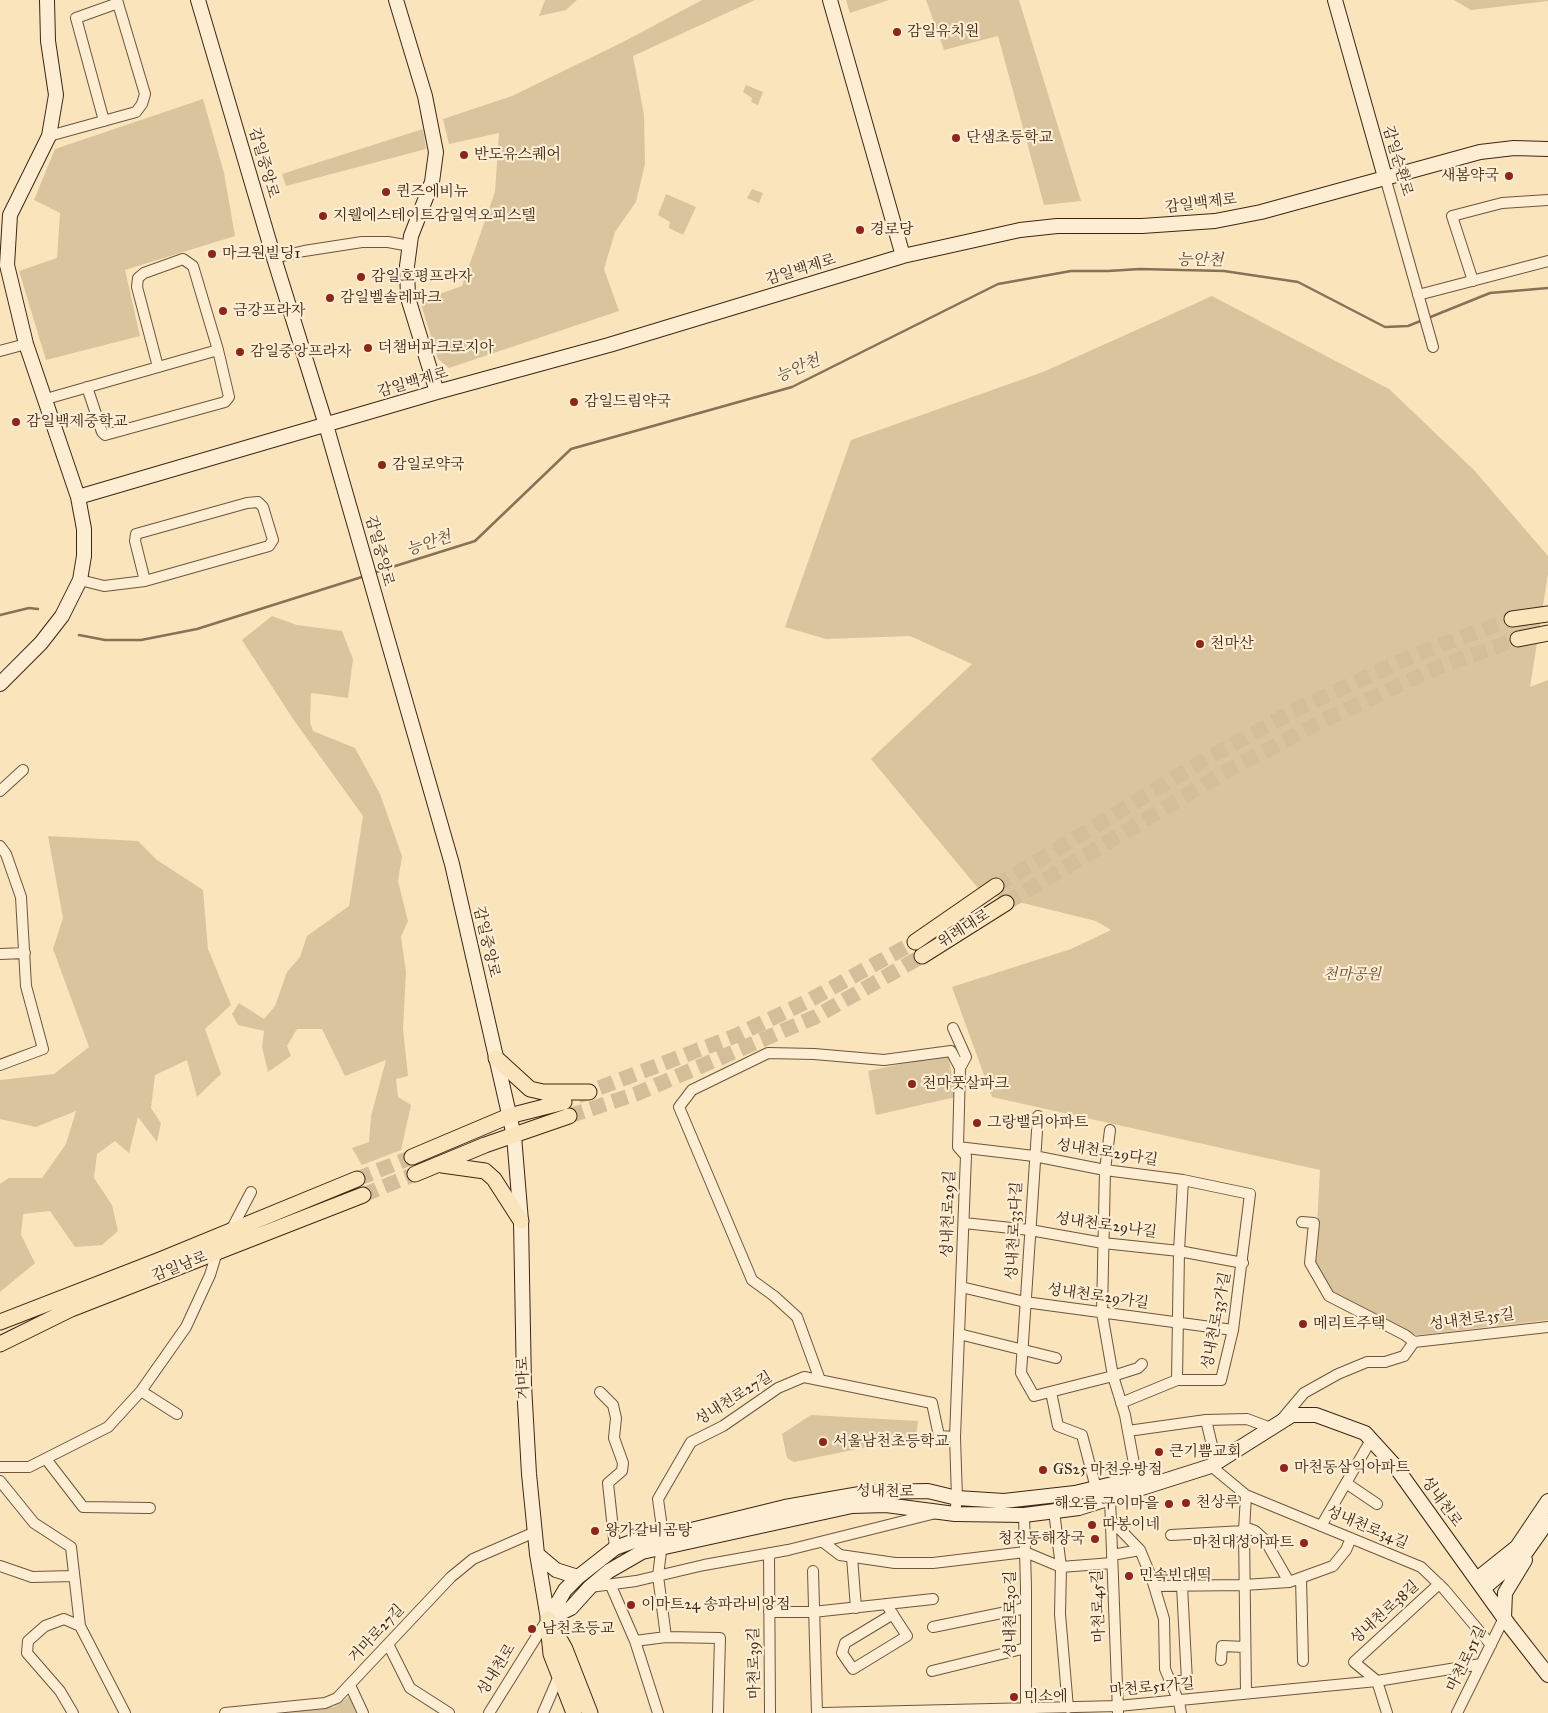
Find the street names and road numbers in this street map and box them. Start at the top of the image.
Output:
street label: 감일순환로 [1378,124,1416,198]
street label: 감일중앙로 [244,126,282,200]
street label: 감일백제로 [1164,191,1238,217]
street label: 감일백제로 [764,251,838,289]
street label: 감일백제로 [376,364,450,402]
street label: 감일중앙로 [361,514,397,588]
street label: 감일중앙로 [469,905,503,979]
street label: 위례대로 [935,906,993,952]
street label: 성내천로29다길 [1055,1136,1159,1170]
street label: 성내천로29길 [938,1170,960,1258]
street label: 성내천로33다길 [1003,1181,1027,1281]
street label: 성내천로29나길 [1054,1210,1158,1242]
street label: 감일남로 [150,1248,210,1286]
street label: 성내천로33가길 [1199,1271,1235,1371]
street label: 성내천로29가길 [1046,1281,1150,1313]
street label: 성내천로35길 [1429,1306,1515,1334]
street label: 거마로 [514,1356,534,1400]
street label: 성내천로27길 [692,1368,776,1430]
street label: 성내천로 [1417,1473,1465,1531]
street label: 성내천로 [856,1482,914,1502]
street label: 성내천로34길 [1324,1503,1410,1553]
street label: 마천로45길 [1089,1569,1109,1643]
street label: 성내천로30길 [1002,1570,1020,1658]
street label: 성내천로38길 [1347,1577,1423,1649]
street label: 거마로27길 [346,1601,408,1667]
street label: 마천로51길 [1443,1623,1491,1695]
street label: 마천로39길 [745,1627,765,1699]
street label: 성내천로 [474,1641,520,1699]
street label: 마천로51가길 [1109,1675,1195,1701]

